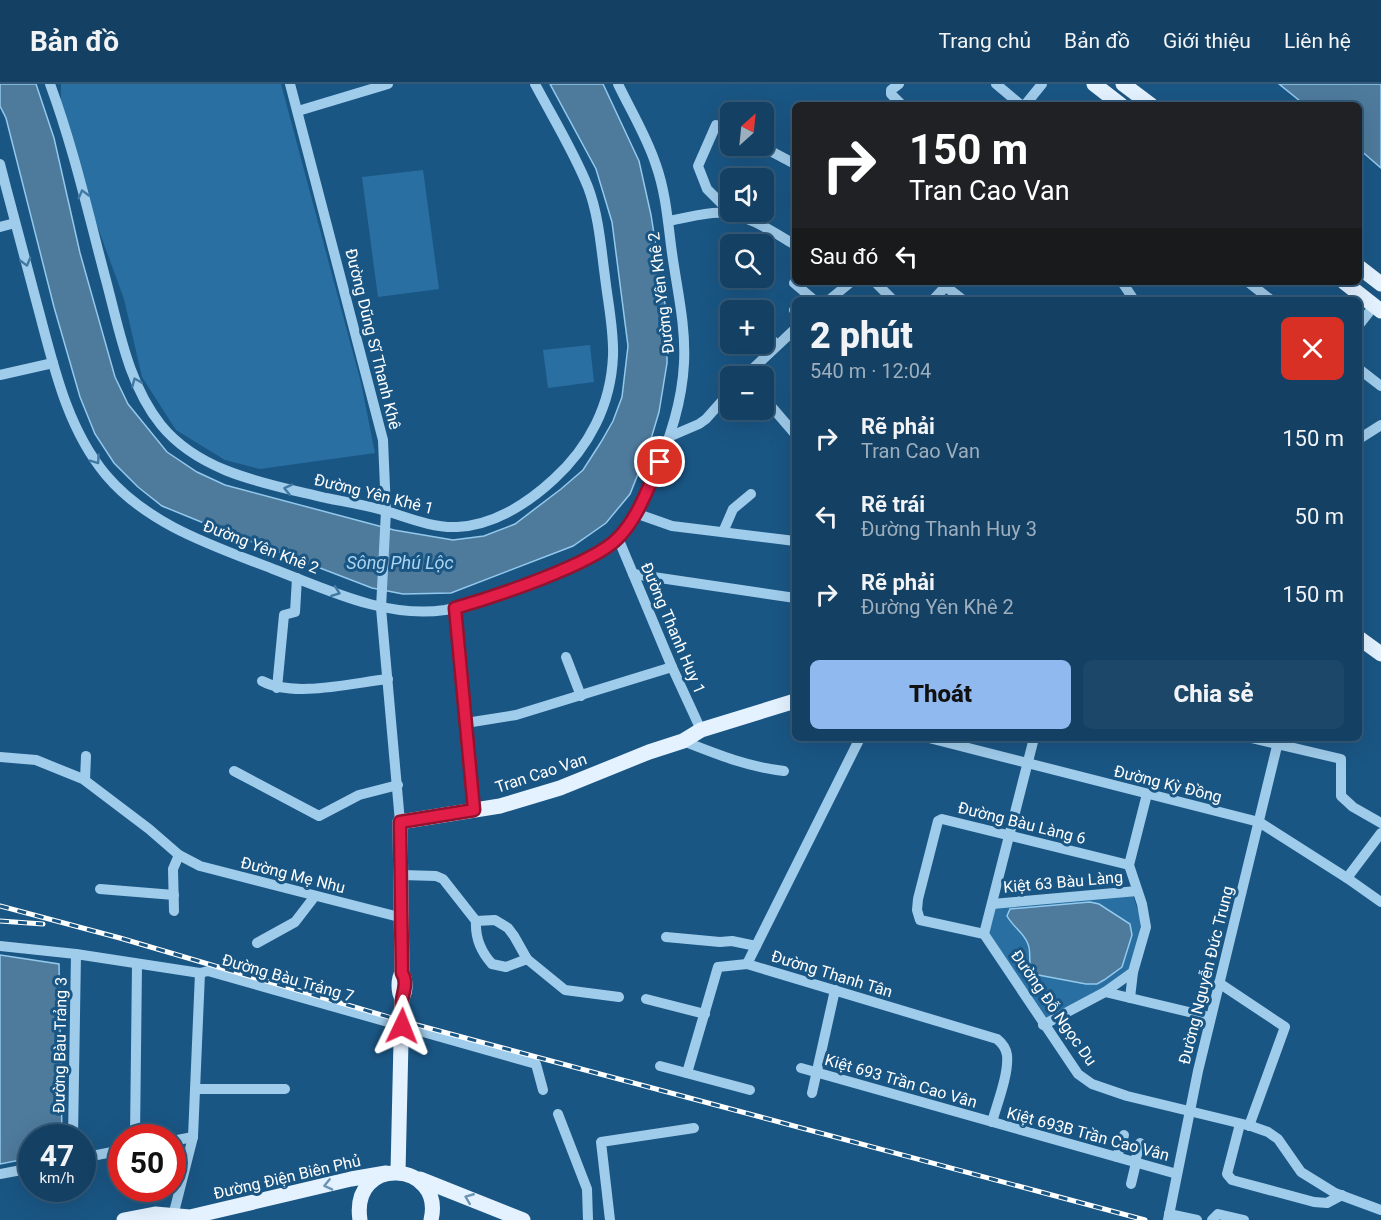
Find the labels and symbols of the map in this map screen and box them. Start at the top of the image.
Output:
north arrow [720,102,774,156]
one-way arrow [78,189,90,200]
street label: Đường Yên Khê 2 [644,231,678,355]
street label: Đường Dũng Sĩ Thanh Khê [341,247,405,431]
one-way arrow [18,256,31,266]
one-way arrow [131,377,143,388]
pin [634,436,685,487]
one-way arrow [88,453,99,464]
street label: Đường Yên Khê 1 [312,470,436,518]
one-way arrow [283,483,293,496]
street label: Đường Yên Khê 2 [201,516,321,578]
water label: Sông Phú Lộc [346,552,454,573]
street label: Đường Thanh Huy 1 [637,560,709,696]
one-way arrow [330,584,341,597]
street label: Tran Cao Van [493,749,589,797]
street label: Đường Kỳ Đồng [1112,761,1224,807]
street label: Đường Bàu Làng 6 [956,798,1088,848]
street label: Đường Mẹ Nhu [239,853,347,897]
street label: Kiệt 63 Bàu Làng [1002,867,1124,897]
street label: Đường Nguyễn Đức Trung [1175,884,1237,1066]
street label: Đường Thanh Tân [769,947,895,1001]
street label: Đường Đỗ Ngọc Du [1007,947,1101,1069]
street label: Đường Bàu Trảng 7 [220,950,356,1006]
street label: Đường Bàu Trảng 3 [49,977,71,1113]
position arrow [370,994,434,1058]
street label: Kiệt 693 Trần Cao Vân [823,1050,979,1112]
street label: Kiệt 693B Trần Cao Vân [1005,1103,1171,1165]
speed limit sign: 50 [108,1124,186,1202]
street label: Đường Điện Biên Phủ [212,1151,362,1203]
one-way arrow [323,1177,333,1190]
one-way arrow [464,1193,475,1205]

